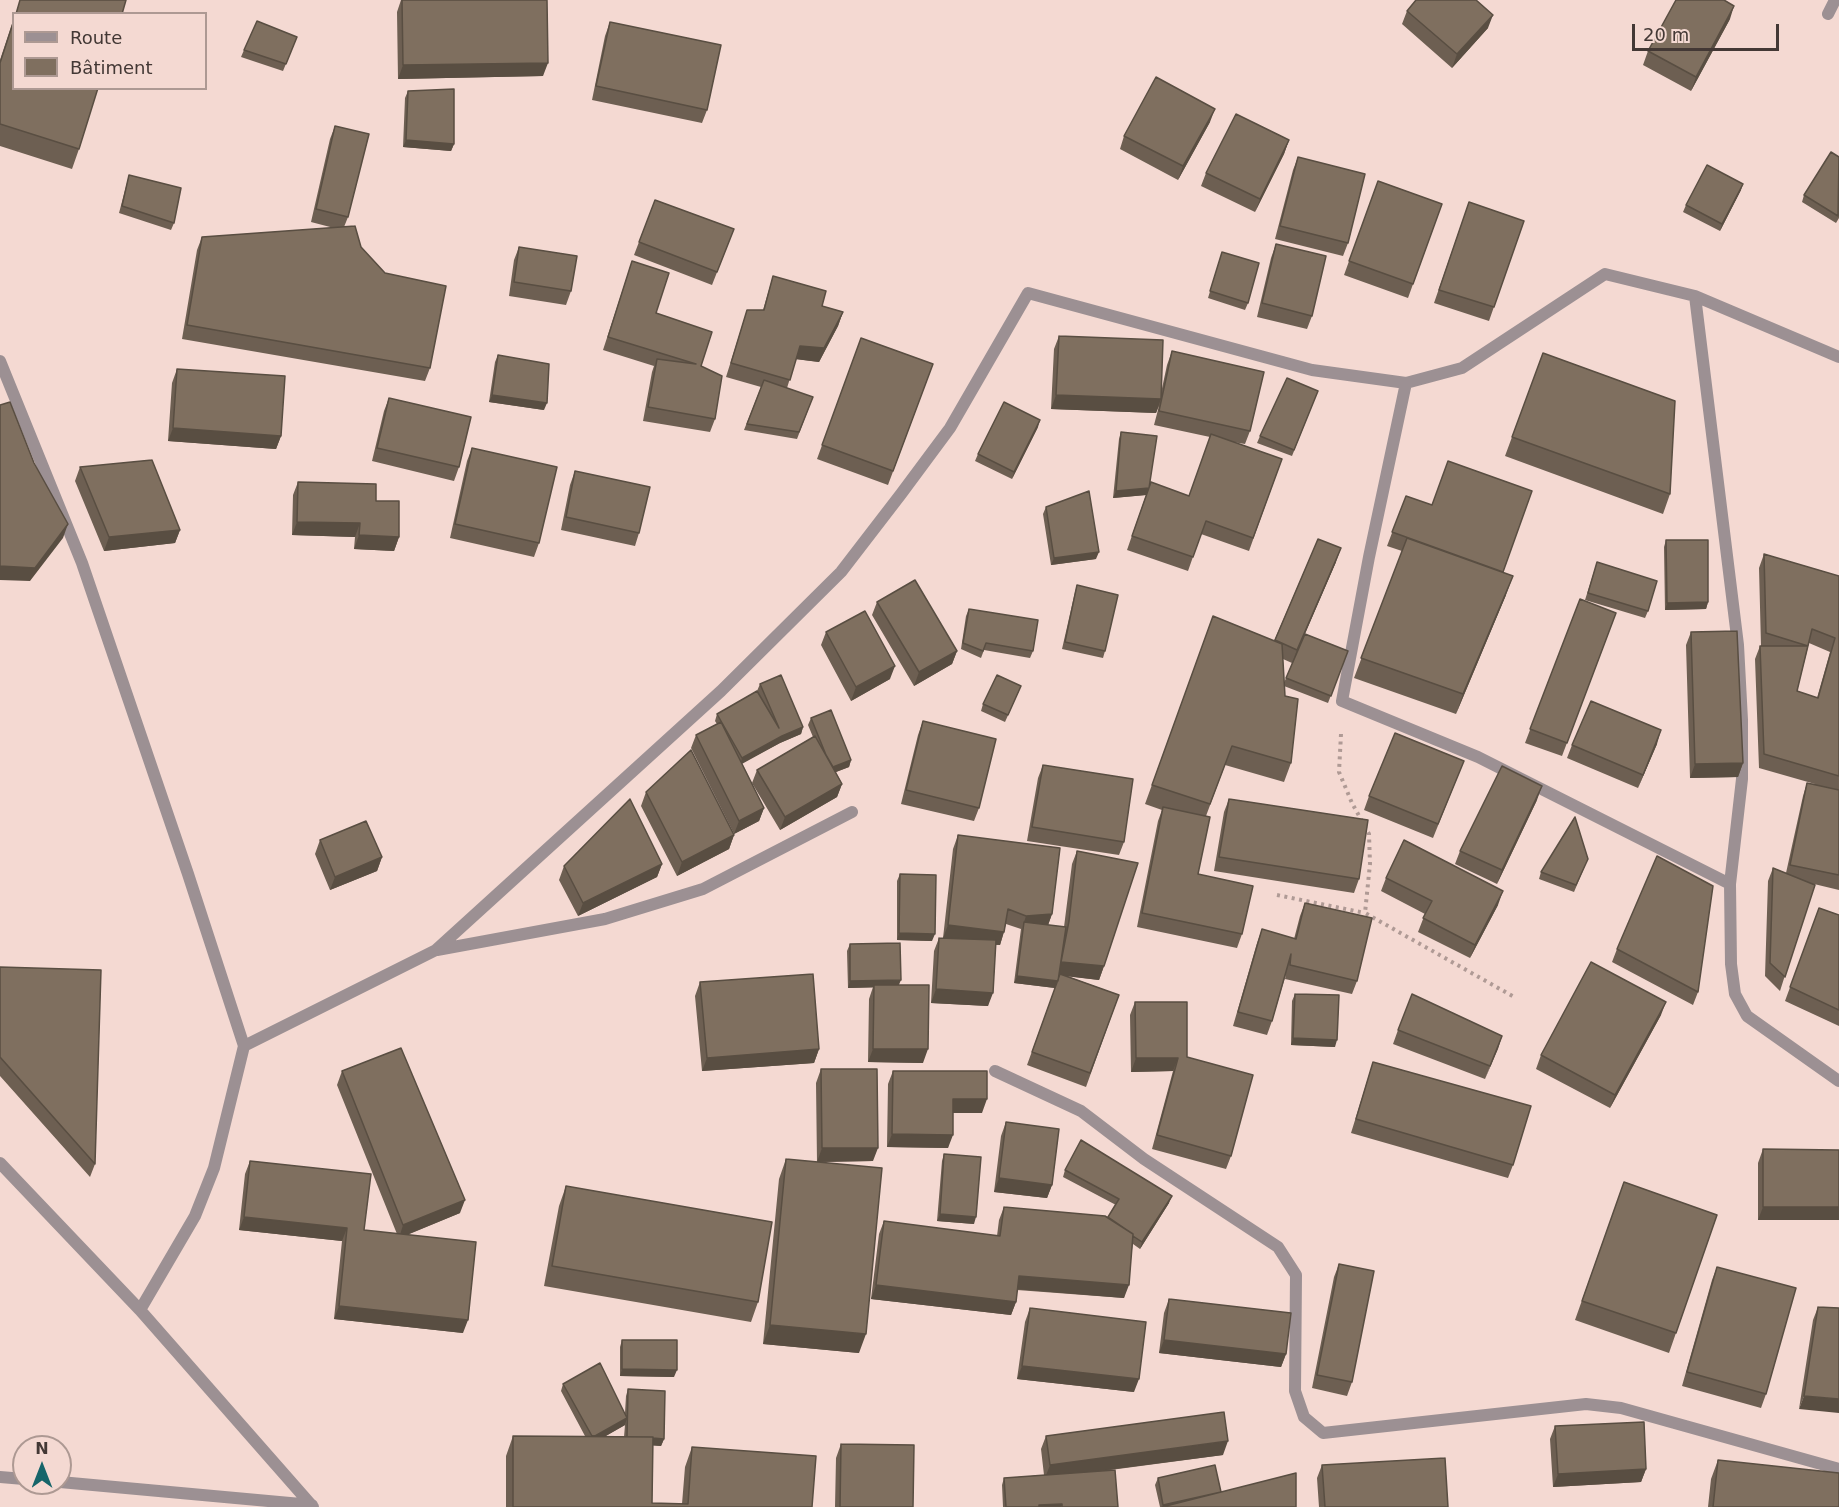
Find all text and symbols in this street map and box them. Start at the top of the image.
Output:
legend [12,12,207,90]
scale bar [1635,12,1782,50]
text: 20 m [1643,24,1689,45]
text: Route [70,27,122,48]
text: Bâtiment [70,57,153,78]
north arrow [12,1435,72,1495]
text: N [35,1439,49,1458]

